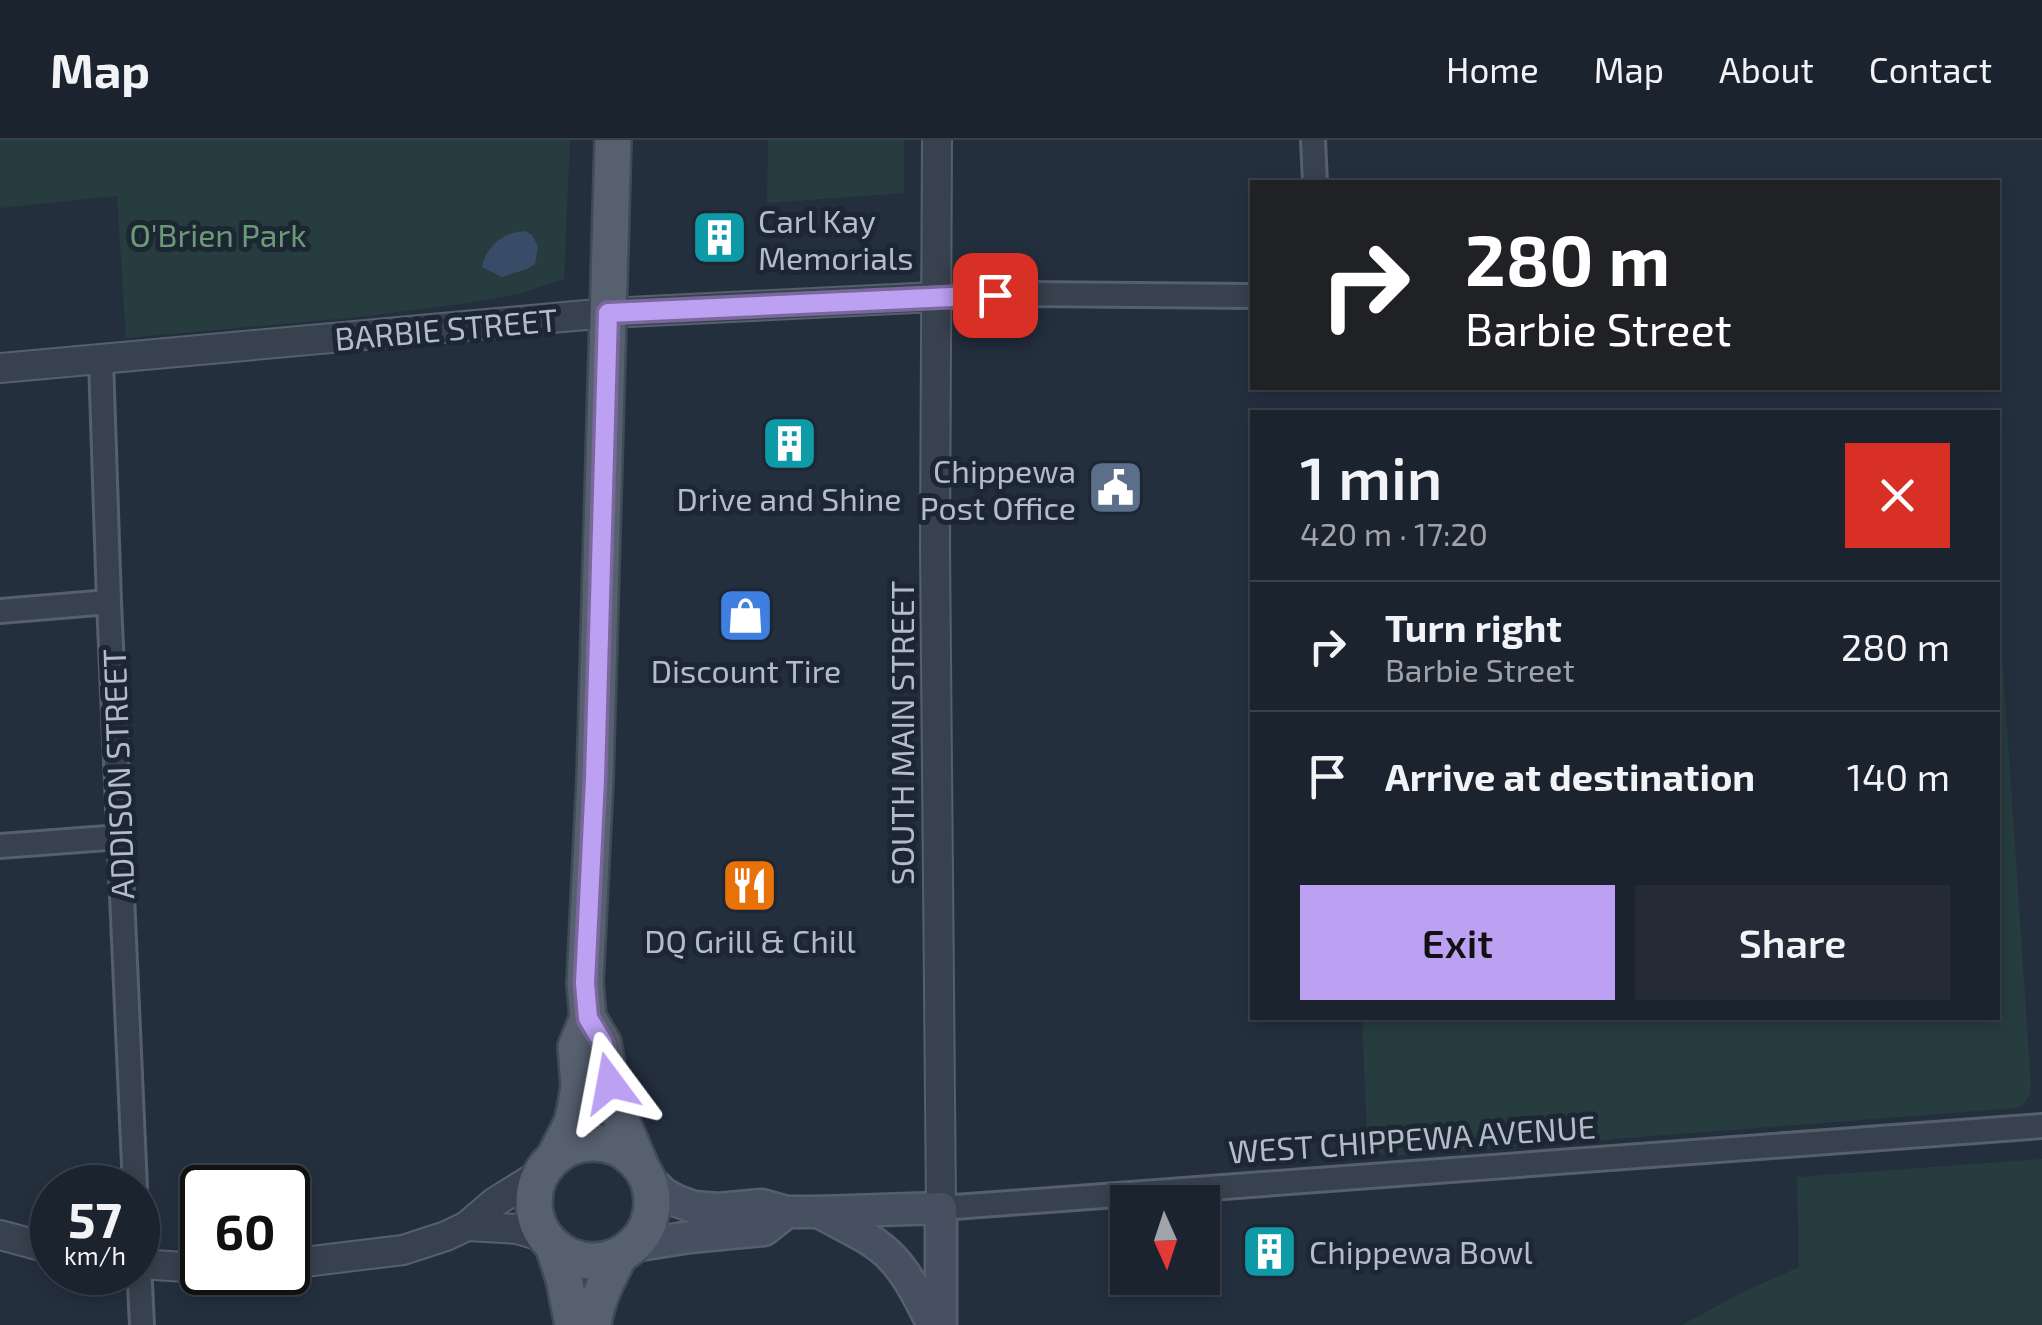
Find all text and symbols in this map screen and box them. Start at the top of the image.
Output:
text: Map [50,40,150,98]
text: Home [1446,48,1539,90]
text: Map [1594,48,1664,90]
text: About [1719,48,1814,90]
text: Contact [1869,48,1992,90]
place label: Carl Kay Memorials [758,201,914,276]
building icon: Carl Kay Memorials [689,208,749,268]
park label: O'Brien Park [129,215,307,253]
text: 280 m [1465,216,1670,300]
icon: right [1300,220,1430,350]
pin [953,253,1038,338]
icon: arrive [968,268,1023,323]
street label: BARBIE STREET [333,299,559,357]
text: Barbie Street [1465,301,1732,355]
building icon: Drive and Shine [759,414,819,474]
text: 1 min [1300,440,1442,512]
button: close [1845,443,1950,548]
place label: Chippewa Post Office [920,451,1076,526]
public building icon: Chippewa Post Office [1085,458,1145,518]
place label: Drive and Shine [677,479,902,517]
text: 420 m · 17:20 [1300,514,1488,552]
street label: SOUTH MAIN STREET [882,581,920,885]
shop icon: Discount Tire [716,586,776,646]
text: Turn right [1385,604,1562,650]
icon: right [1300,619,1355,674]
text: 280 m [1841,623,1950,669]
street label: ADDISON STREET [94,648,140,900]
text: Barbie Street [1385,650,1575,688]
place label: Discount Tire [651,651,841,689]
icon: arrive [1300,749,1355,804]
text: Arrive at destination [1385,753,1755,799]
text: 140 m [1847,753,1950,799]
restaurant icon: DQ Grill & Chill [720,856,780,916]
button: Exit [1300,885,1615,1000]
button: Share [1635,885,1950,1000]
place label: DQ Grill & Chill [644,921,856,960]
position arrow [558,1031,662,1135]
street label: WEST CHIPPEWA AVENUE [1227,1106,1597,1170]
speed limit sign: 60 [180,1165,310,1295]
north arrow [1110,1185,1220,1295]
map controls [1110,1185,1220,1295]
text: 57 [68,1188,122,1248]
building icon: Chippewa Bowl [1240,1221,1300,1281]
place label: Chippewa Bowl [1309,1232,1533,1270]
text: km/h [64,1240,126,1270]

